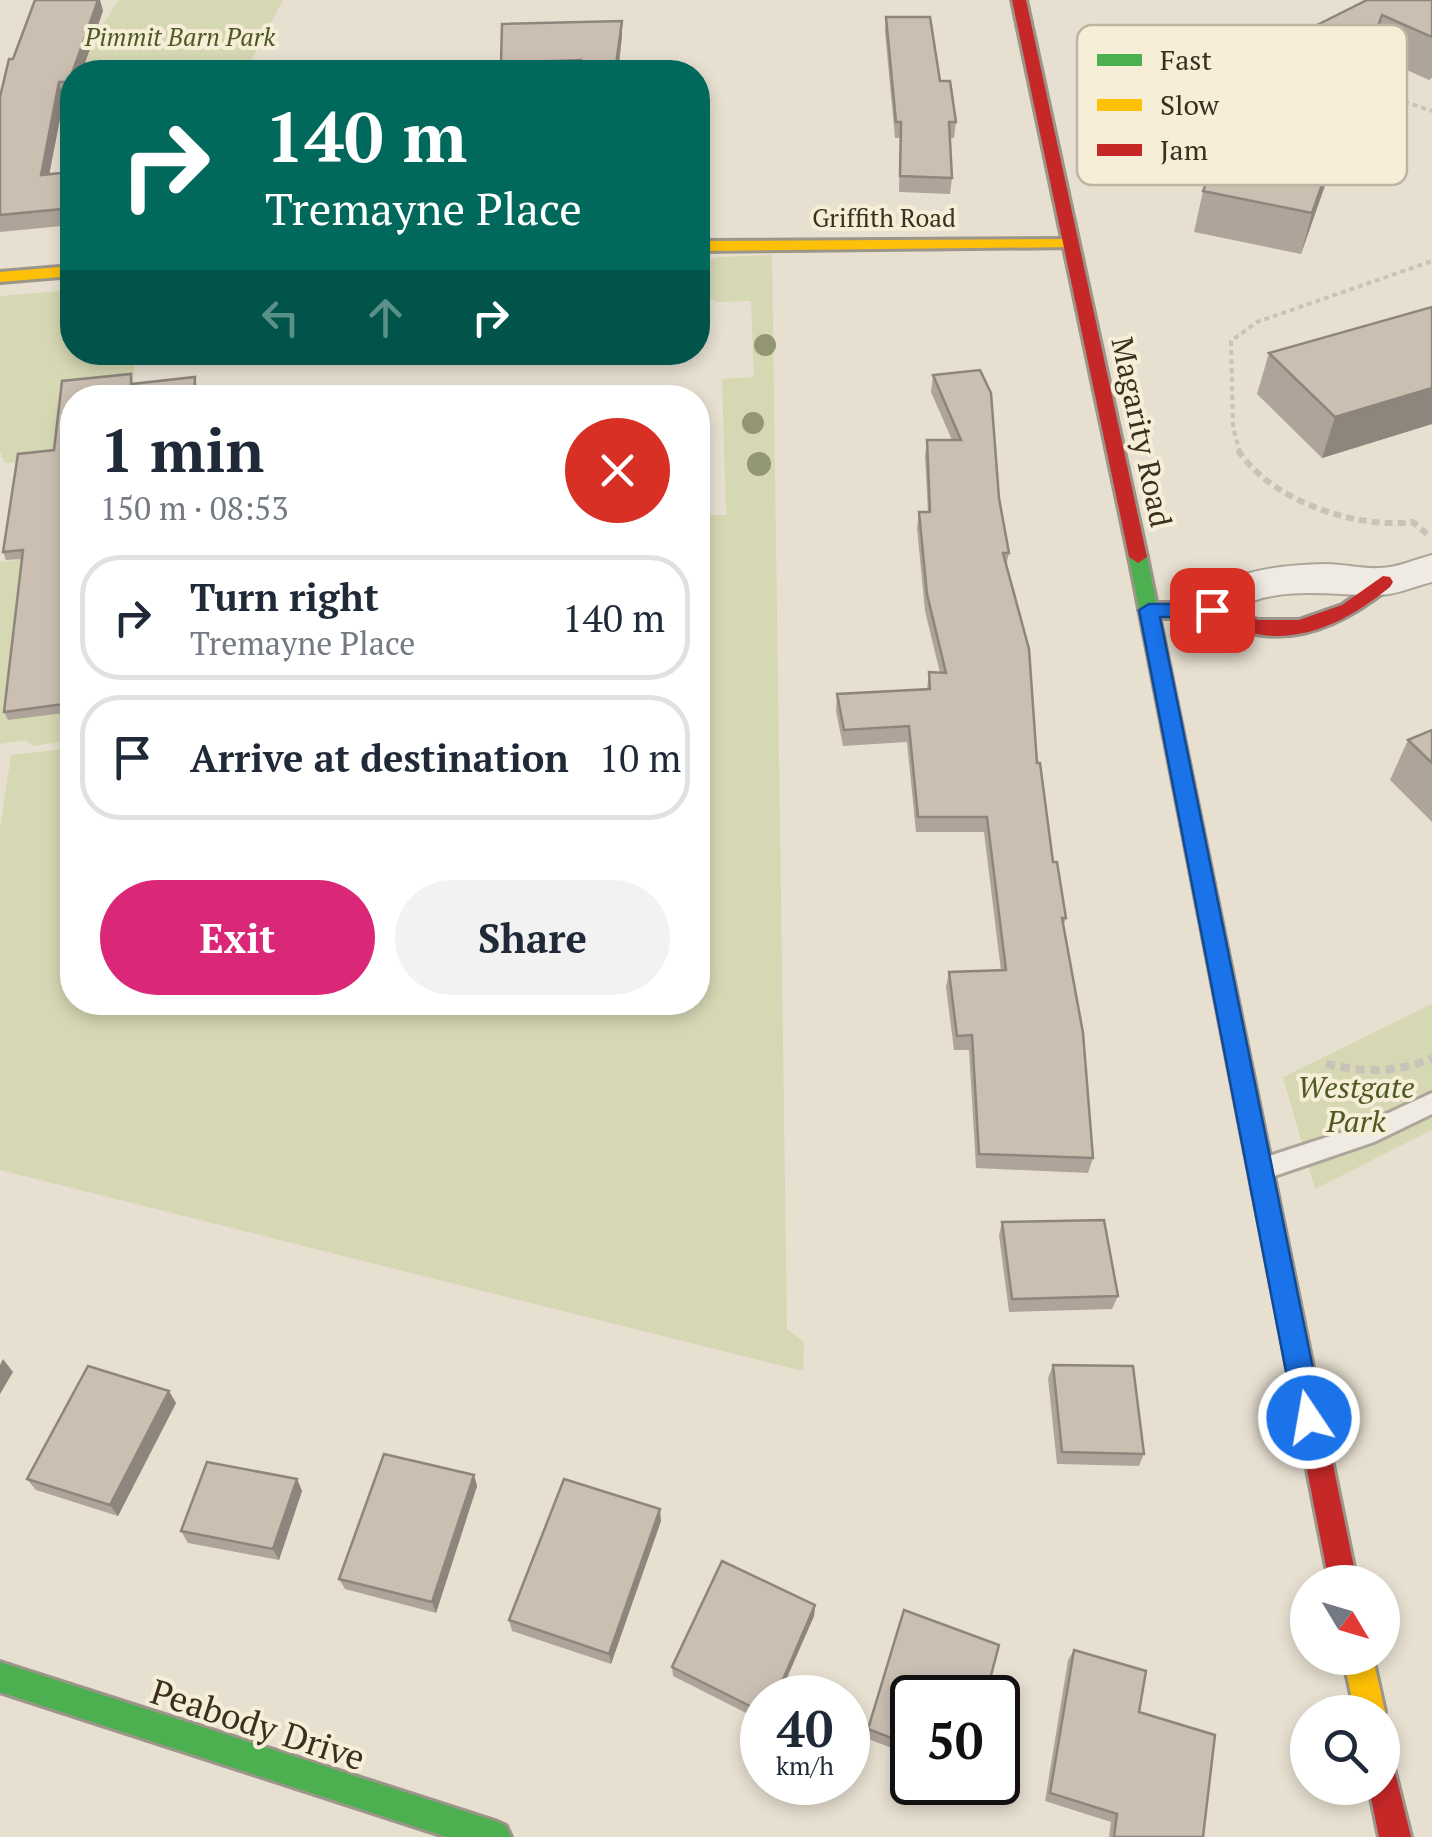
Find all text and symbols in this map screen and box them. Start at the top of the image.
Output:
park label: Pimmit Barn Park [84,20,276,53]
legend [1077,25,1407,185]
text: Fast [1160,41,1212,78]
text: Slow [1160,86,1220,123]
text: 140 m [265,89,467,182]
icon: right [100,100,230,230]
text: Jam [1160,131,1208,168]
text: Tremayne Place [265,178,582,238]
street label: Griffith Road [812,201,956,234]
icon: left [253,290,308,345]
icon: ahead [358,290,413,345]
icon: right [463,290,518,345]
street label: Magarity Road [1102,333,1182,531]
text: 1 min [100,410,264,489]
button: close [565,418,670,523]
text: 150 m · 08:53 [100,487,288,529]
pin [1170,568,1255,653]
text: Turn right [190,572,379,622]
icon: arrive [1185,583,1240,638]
icon: right [105,590,160,645]
text: 140 m [562,593,665,643]
text: Tremayne Place [190,622,415,664]
icon: arrive [105,730,160,785]
text: Arrive at destination [190,733,569,783]
text: 10 m [599,733,681,783]
button: Exit [100,880,375,995]
button: Share [395,880,670,995]
park label: Westgate Park [1297,1067,1415,1141]
position arrow [1257,1366,1361,1470]
north arrow [1290,1565,1400,1675]
map controls [1290,1565,1400,1805]
street label: Peabody Drive [145,1668,371,1780]
speed limit sign: 50 [890,1675,1020,1805]
text: 40 [777,1695,833,1761]
button: search [1290,1695,1400,1805]
text: km/h [776,1749,834,1782]

